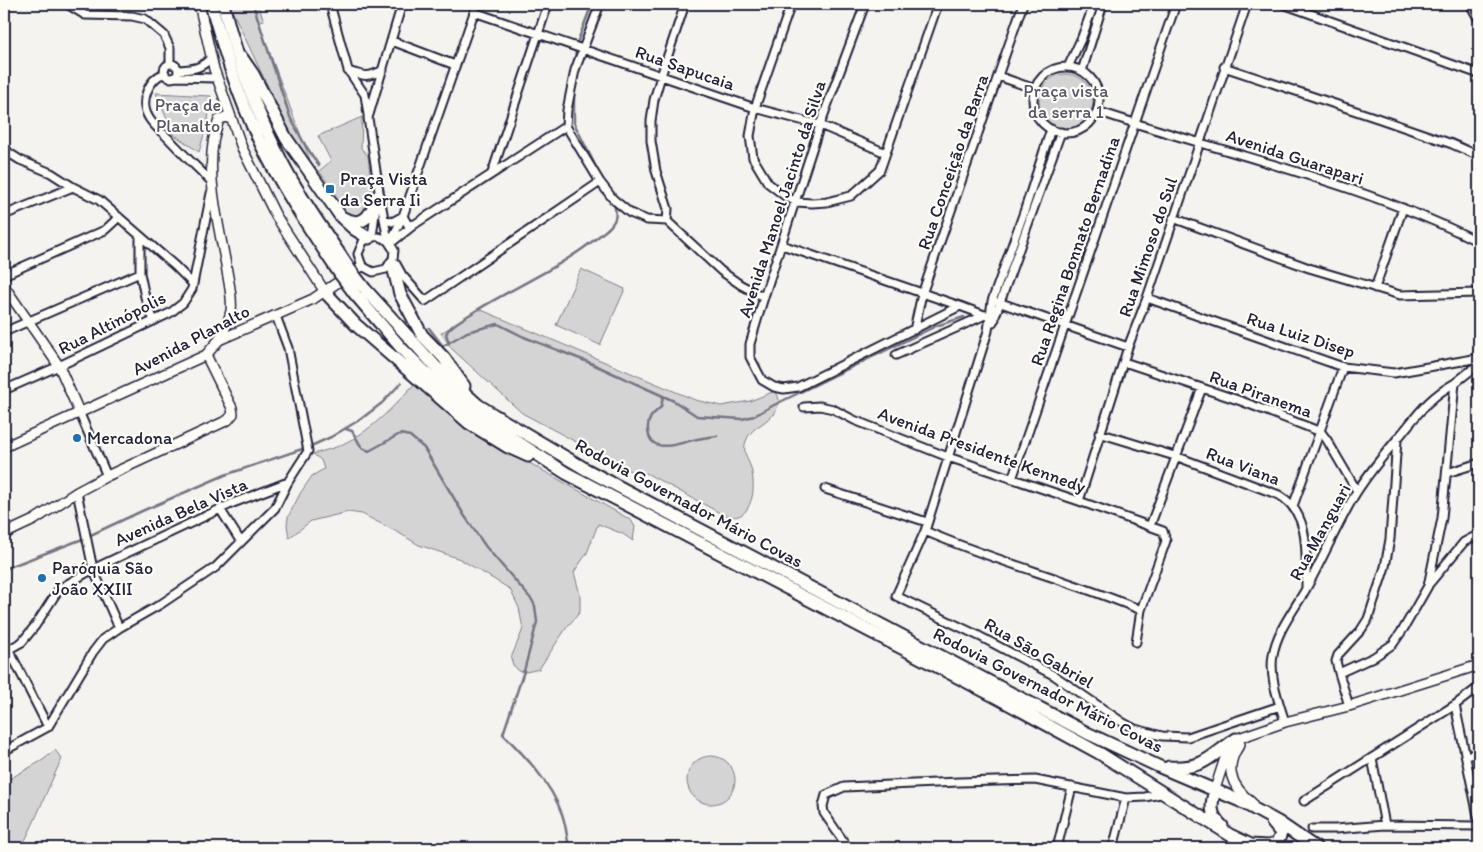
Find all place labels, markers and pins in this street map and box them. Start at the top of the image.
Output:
place label: Praça Vista da Serra Ii [340,168,428,211]
marker: Praça Vista da Serra Ii [324,183,336,195]
place label: Mercadona [87,427,173,449]
marker: Mercadona [71,432,83,444]
place label: Paróquia São João XXIII [52,557,153,600]
marker: Paróquia São João XXIII [36,572,48,584]

